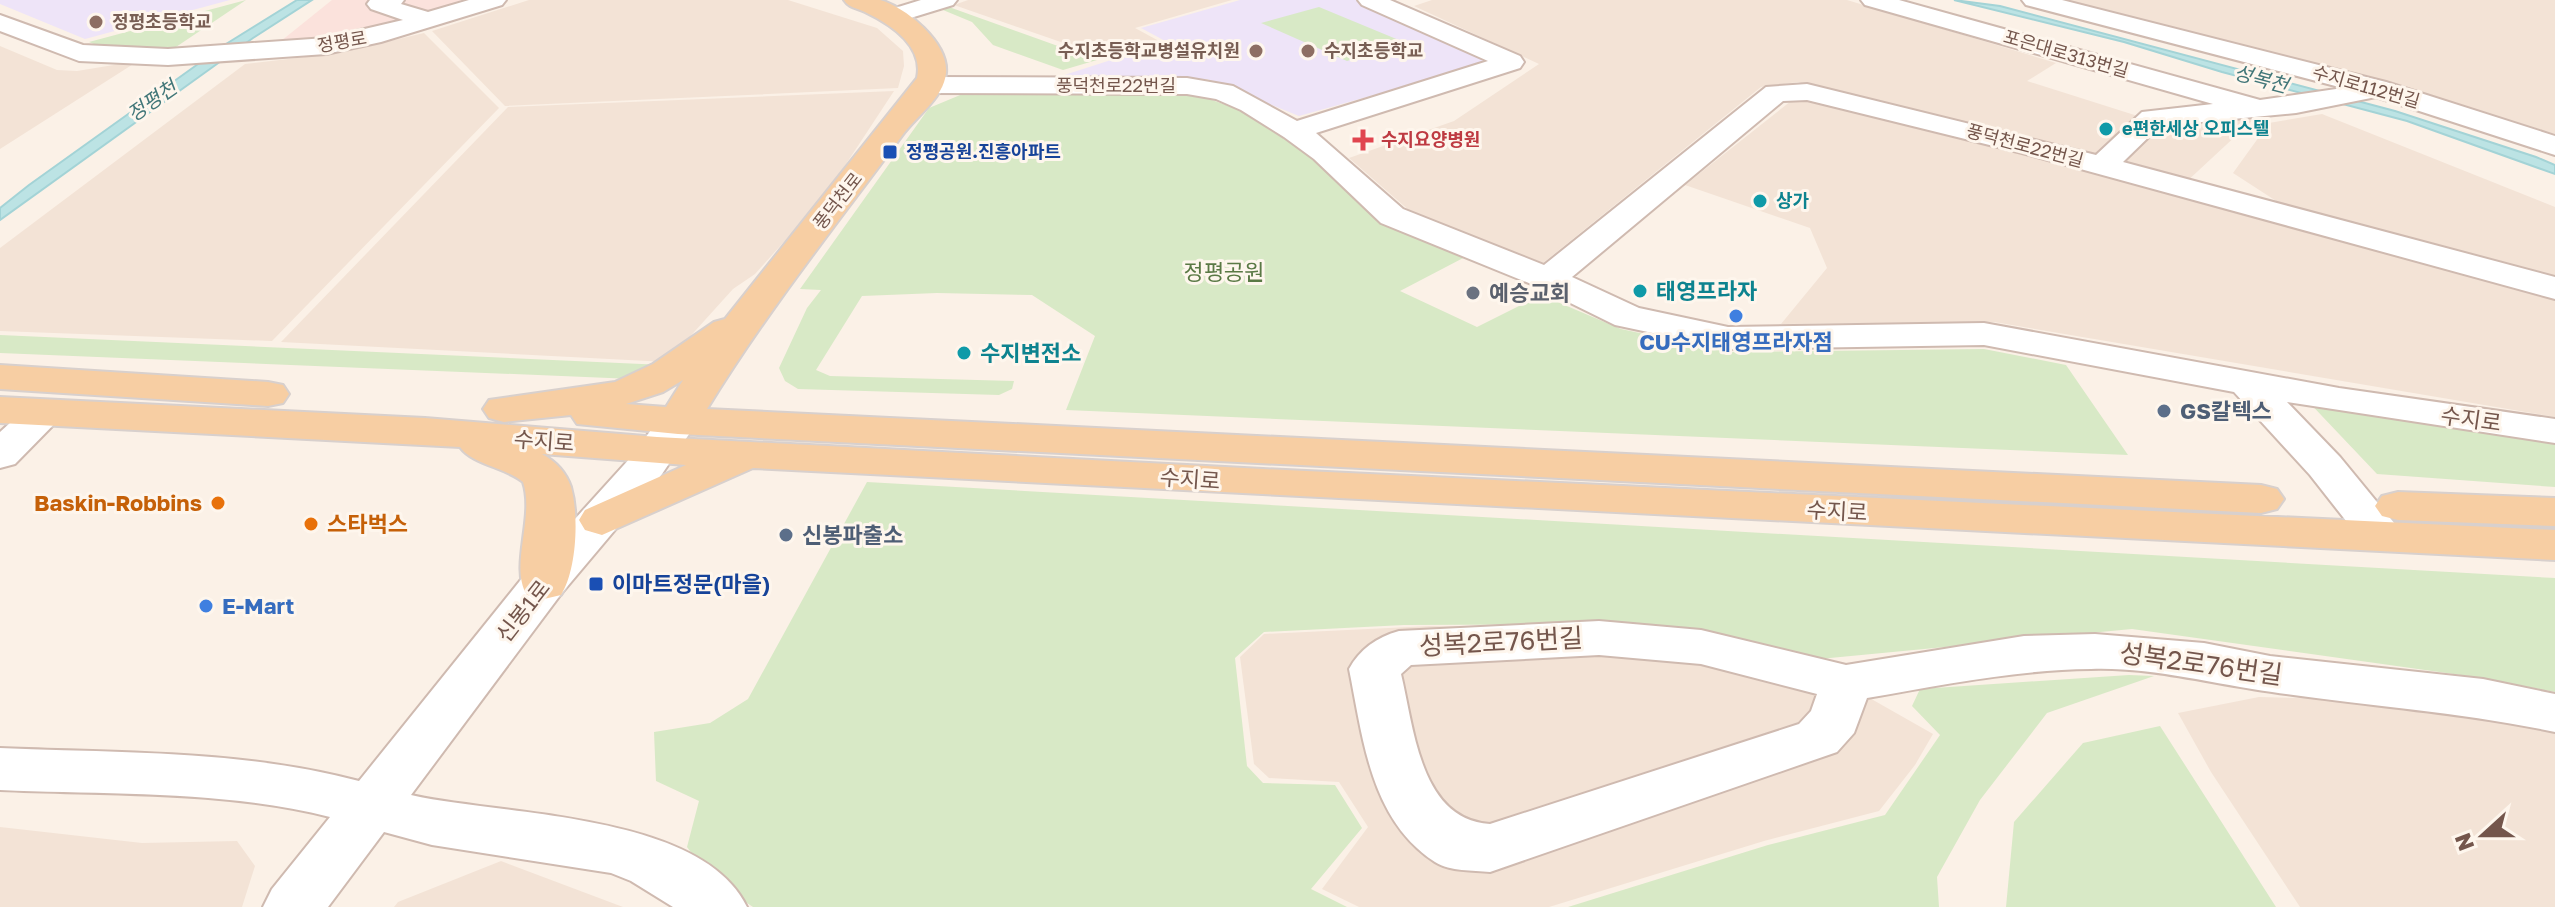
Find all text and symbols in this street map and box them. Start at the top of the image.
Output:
place label: 정평초등학교 [112,10,211,32]
marker: 정평초등학교 [87,13,105,31]
street label: 포은대로313번길 [2001,25,2131,81]
street label: 정평로 [315,26,368,56]
place label: 수지초등학교병설유치원 [1058,39,1240,61]
place label: 수지초등학교 [1324,39,1423,61]
marker: 수지초등학교병설유치원 [1247,42,1265,60]
marker: 수지초등학교 [1299,42,1317,60]
water label: 성복천 [2231,59,2294,97]
street label: 수지로112번길 [2310,60,2423,112]
water label: 정평천 [122,73,183,126]
street label: 풍덕천로22번길 [1056,74,1176,96]
place label: e편한세상 오피스텔 [2122,117,2270,139]
street label: 풍덕천로22번길 [1964,119,2086,171]
marker: e편한세상 오피스텔 [2097,120,2115,138]
place label: 수지요양병원 [1381,128,1480,150]
marker: 수지요양병원 [1352,129,1374,151]
place label: 정평공원.진흥아파트 [906,140,1061,162]
marker: 정평공원.진흥아파트 [881,143,899,161]
street label: 풍덕천로 [808,168,866,233]
place label: 상가 [1776,189,1810,211]
marker: 상가 [1751,192,1769,210]
park label: 정평공원 [1184,258,1264,285]
place label: 태영프라자 [1656,277,1757,304]
place label: 예승교회 [1489,279,1570,306]
marker: 태영프라자 [1631,282,1649,300]
marker: 예승교회 [1464,284,1482,302]
marker: CU수지태영프라자점 [1727,307,1745,325]
place label: CU수지태영프라자점 [1639,328,1833,355]
place label: 수지변전소 [980,339,1081,366]
marker: 수지변전소 [955,344,973,362]
place label: GS칼텍스 [2180,397,2272,424]
street label: 수지로 [2439,401,2503,436]
marker: GS칼텍스 [2155,402,2173,420]
street label: 수지로 [513,425,575,456]
street label: 수지로 [1159,463,1221,494]
place label: Baskin-Robbins [34,489,202,516]
marker: Baskin-Robbins [209,494,227,512]
street label: 수지로 [1806,495,1868,526]
place label: 스타벅스 [327,510,408,537]
marker: 스타벅스 [302,515,320,533]
place label: 신봉파출소 [802,521,903,548]
marker: 신봉파출소 [777,526,795,544]
place label: 이마트정문(마을) [612,570,770,597]
street label: 신봉1로 [490,574,555,647]
marker: 이마트정문(마을) [587,575,605,593]
place label: E-Mart [222,592,294,619]
marker: E-Mart [197,597,215,615]
street label: 성복2로76번길 [1418,622,1584,661]
street label: 성복2로76번길 [2118,637,2285,690]
north arrow [2443,795,2523,875]
text: N [2448,830,2479,855]

